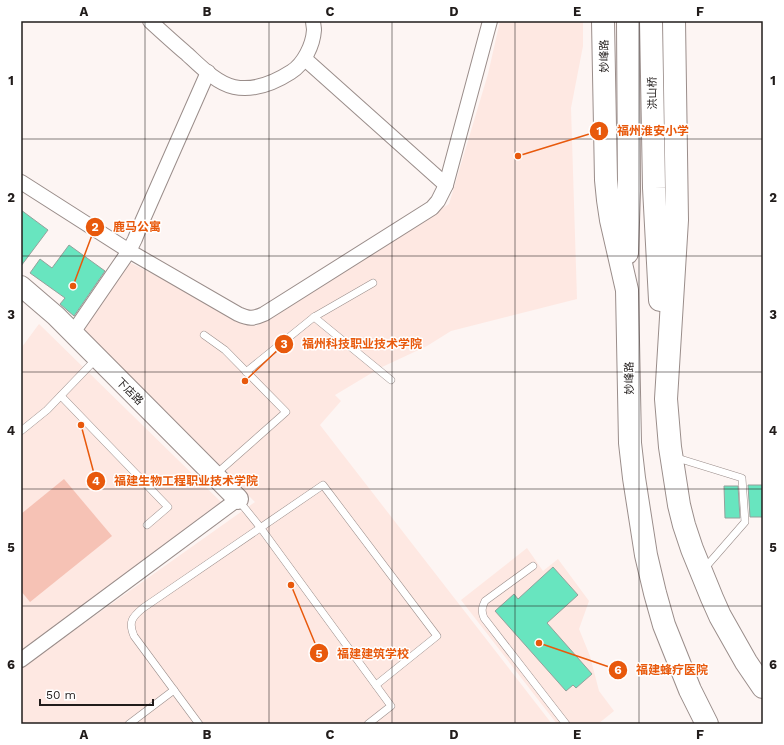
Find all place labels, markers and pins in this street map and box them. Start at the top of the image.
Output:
callout: 福州淮安小学 [589,119,697,143]
callout: 鹿马公寓 [85,215,169,239]
callout: 福州科技职业技术学院 [274,332,430,356]
callout: 福建生物工程职业技术学院 [86,469,266,493]
callout: 福建建筑学校 [309,641,417,665]
callout: 福建蜂疗医院 [608,658,716,682]

